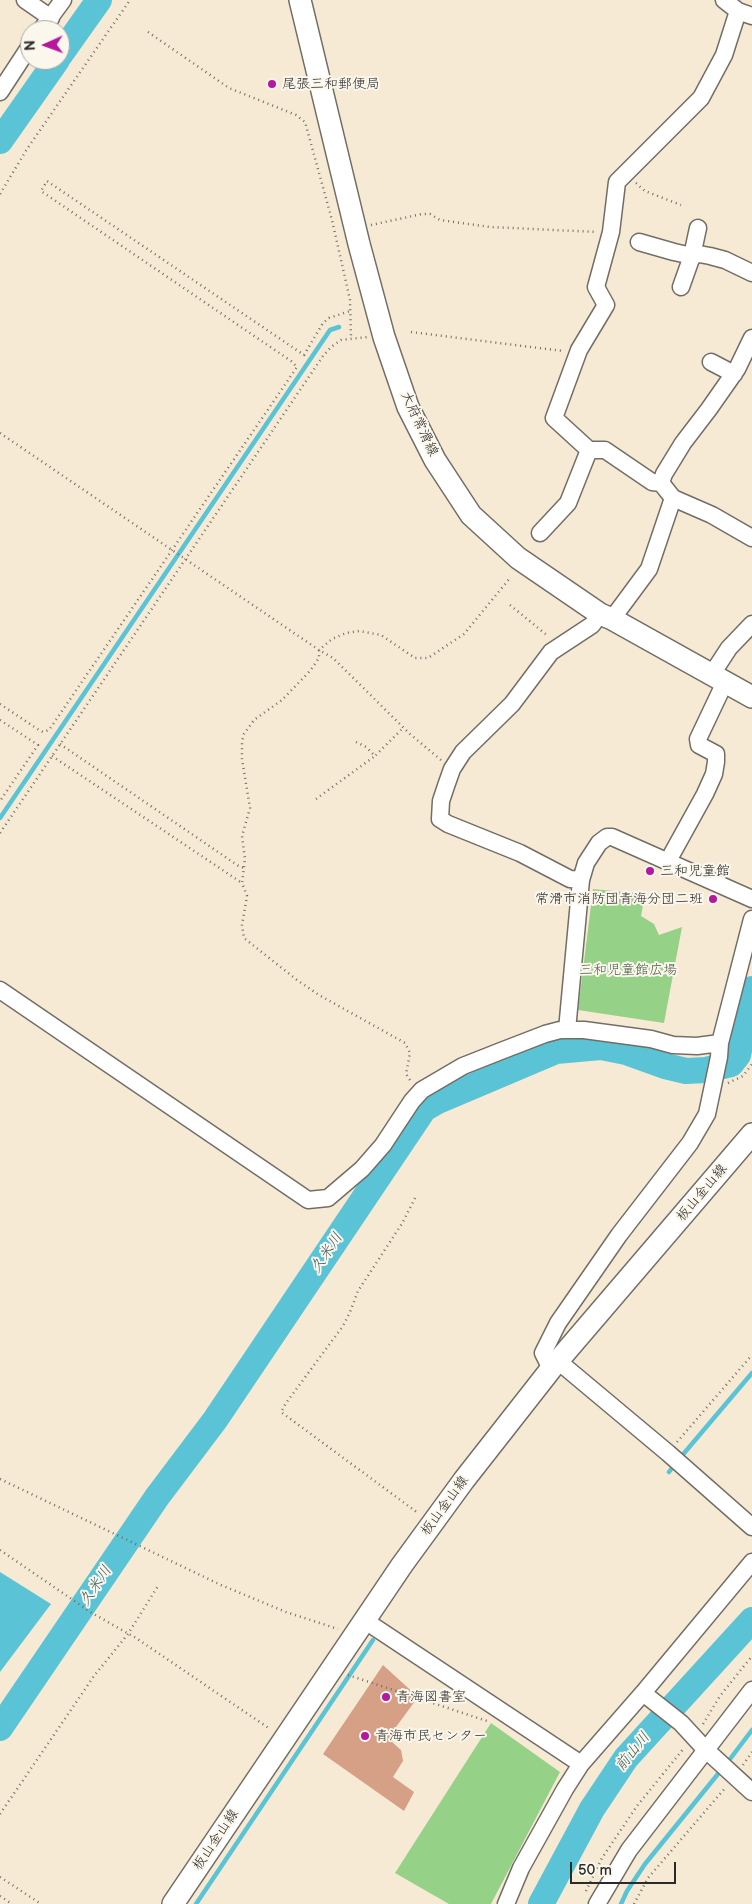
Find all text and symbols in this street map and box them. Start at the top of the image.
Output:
north arrow [20,20,70,70]
text: N [22,40,39,51]
place label: 尾張三和郵便局 [282,76,380,92]
marker: 尾張三和郵便局 [266,78,278,90]
street label: 大府常滑線 [397,389,441,459]
place label: 三和児童館 [660,863,730,879]
marker: 三和児童館 [644,865,656,877]
place label: 常滑市消防団青海分団二班 [535,891,703,907]
marker: 常滑市消防団青海分団二班 [707,893,719,905]
park label: 三和児童館広場 [579,962,677,978]
street label: 板山金山線 [673,1161,731,1225]
water label: 久米川 [307,1229,347,1277]
street label: 板山金山線 [418,1473,472,1539]
water label: 久米川 [76,1562,116,1610]
place label: 青海図書室 [396,1689,466,1705]
marker: 青海図書室 [380,1691,392,1703]
place label: 青海市民センター [375,1728,487,1744]
water label: 前山川 [612,1729,654,1775]
marker: 青海市民センター [359,1730,371,1742]
street label: 板山金山線 [189,1806,243,1874]
scale bar [572,1852,678,1884]
text: 50 m [578,1861,612,1880]

